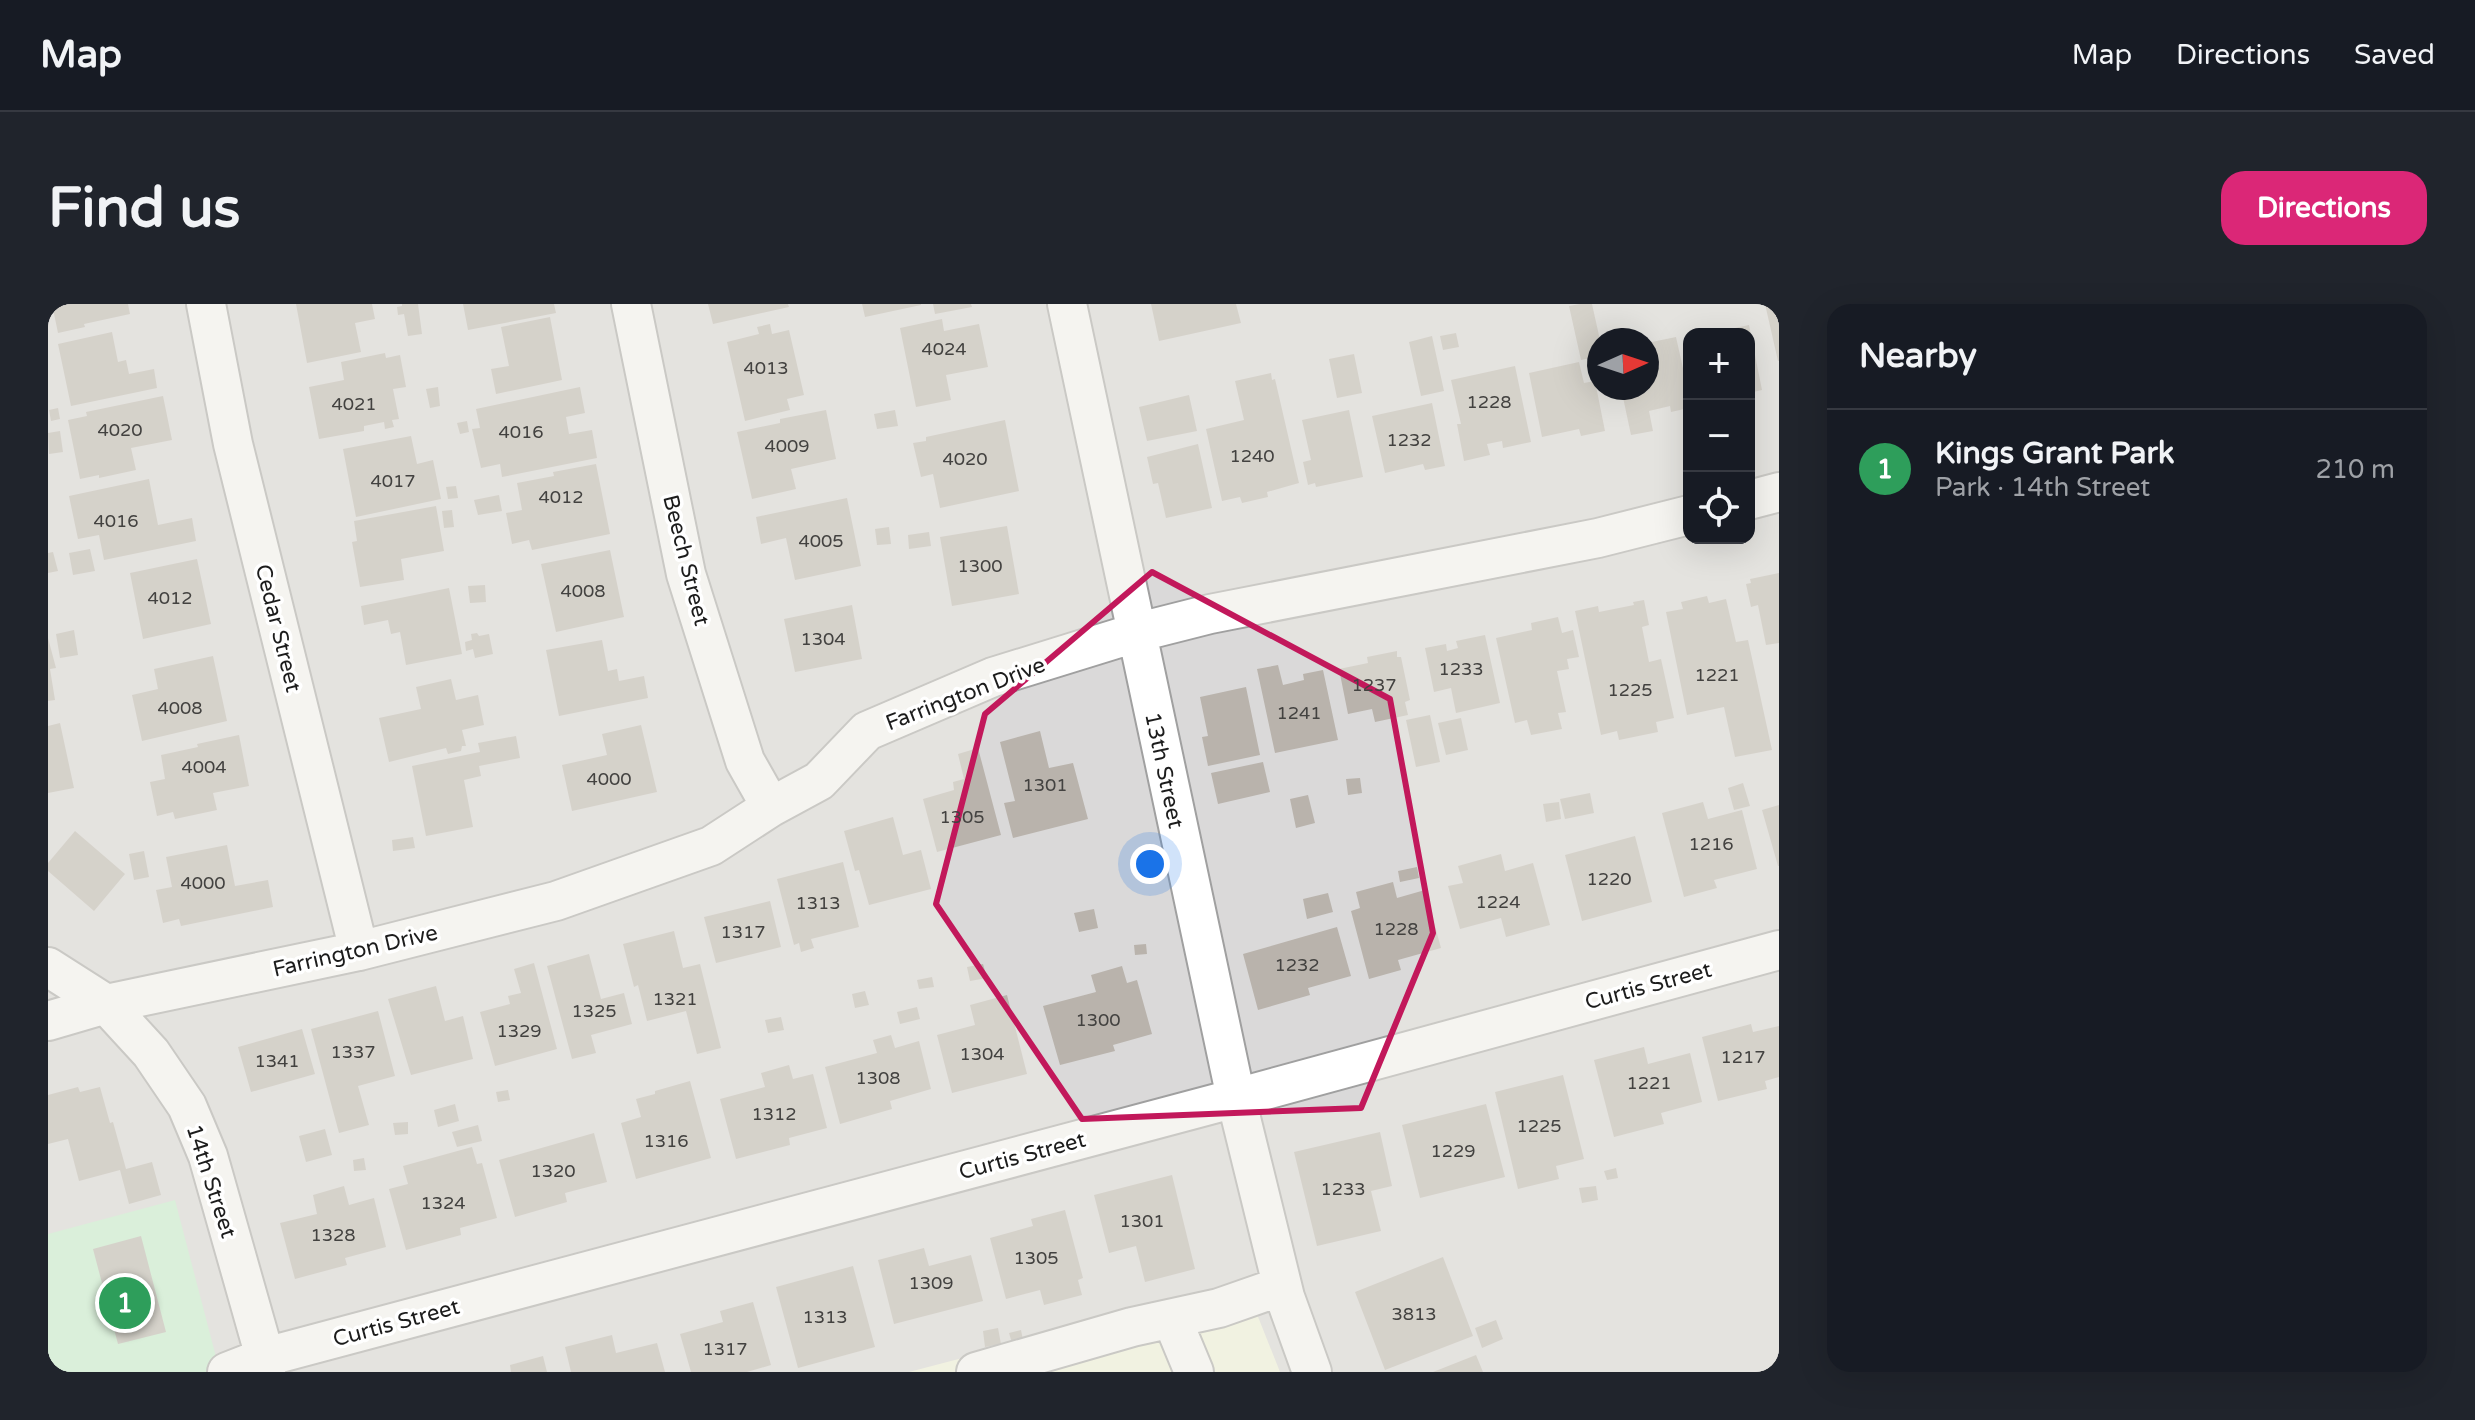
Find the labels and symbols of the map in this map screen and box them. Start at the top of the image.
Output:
north arrow [1587,328,1659,400]
house number: 4024 [921,338,967,360]
house number: 4013 [743,357,789,379]
house number: 1228 [1466,391,1512,413]
house number: 4021 [331,393,377,415]
house number: 4020 [97,419,143,441]
house number: 4016 [498,421,544,443]
house number: 1232 [1386,429,1432,451]
house number: 4009 [764,435,810,457]
house number: 1240 [1229,445,1275,467]
house number: 4020 [942,448,988,470]
house number: 4017 [370,470,416,492]
house number: 4012 [538,486,584,508]
street label: Beech Street [657,492,715,628]
house number: 4016 [93,510,139,532]
house number: 4005 [798,530,844,552]
house number: 1300 [957,555,1003,577]
street label: Cedar Street [250,562,306,695]
house number: 4008 [560,580,606,602]
house number: 4012 [147,587,193,609]
house number: 1304 [800,628,846,650]
street label: Farrington Drive [882,652,1049,736]
house number: 1233 [1438,658,1484,680]
house number: 1221 [1694,664,1740,686]
house number: 1237 [1351,674,1397,696]
house number: 1225 [1607,679,1653,701]
house number: 4008 [157,697,203,719]
house number: 1241 [1276,702,1322,724]
street label: 13th Street [1139,710,1189,831]
house number: 4004 [181,756,227,778]
house number: 4000 [586,768,632,790]
house number: 1301 [1022,774,1068,796]
house number: 1305 [939,806,985,828]
house number: 1216 [1688,833,1734,855]
your location [1130,844,1170,884]
house number: 1220 [1586,868,1632,890]
house number: 4000 [180,872,226,894]
house number: 1224 [1475,891,1521,913]
house number: 1313 [795,892,841,914]
house number: 1228 [1373,918,1419,940]
street label: Farrington Drive [270,919,440,983]
house number: 1317 [720,921,766,943]
house number: 1232 [1274,954,1320,976]
street label: Curtis Street [1582,957,1714,1015]
house number: 1321 [652,988,698,1010]
house number: 1325 [571,1000,617,1022]
house number: 1300 [1075,1009,1121,1031]
house number: 1329 [496,1020,542,1042]
house number: 1337 [330,1041,376,1063]
house number: 1304 [959,1043,1005,1065]
house number: 1217 [1720,1046,1766,1068]
house number: 1341 [254,1050,300,1072]
house number: 1308 [855,1067,901,1089]
house number: 1221 [1626,1072,1672,1094]
house number: 1312 [751,1103,797,1125]
house number: 1225 [1516,1115,1562,1137]
street label: 14th Street [180,1121,242,1241]
street label: Curtis Street [956,1127,1088,1185]
house number: 1316 [643,1130,689,1152]
house number: 1229 [1430,1140,1476,1162]
house number: 1320 [530,1160,576,1182]
house number: 1233 [1320,1178,1366,1200]
house number: 1324 [420,1192,466,1214]
house number: 1301 [1119,1210,1165,1232]
house number: 1328 [310,1224,356,1246]
house number: 1305 [1013,1247,1059,1269]
house number: 1309 [908,1272,954,1294]
pin: 1 [99,1273,151,1333]
street label: Curtis Street [330,1294,462,1352]
house number: 3813 [1391,1303,1437,1325]
house number: 1313 [802,1306,848,1328]
house number: 1317 [702,1338,748,1360]

